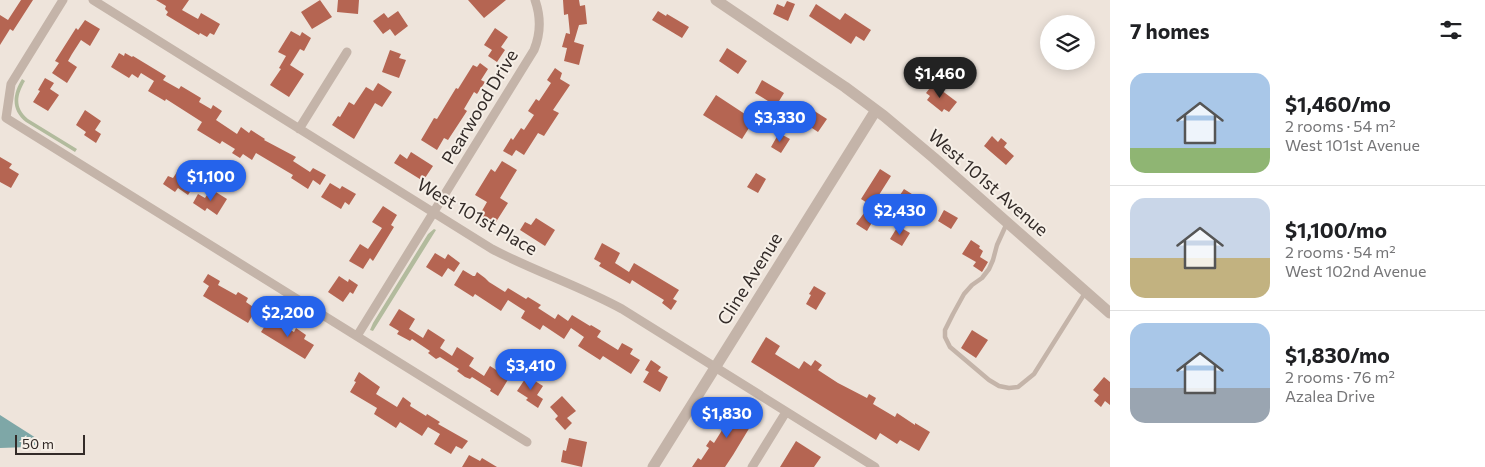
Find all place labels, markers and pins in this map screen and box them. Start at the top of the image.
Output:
pin: $1,460 [899,56,981,99]
pin: $3,330 [739,100,821,143]
pin: $1,100 [170,160,252,202]
pin: $2,430 [859,194,941,236]
pin: $2,200 [247,296,329,338]
pin: $3,410 [490,348,572,391]
pin: $1,830 [686,396,768,439]

